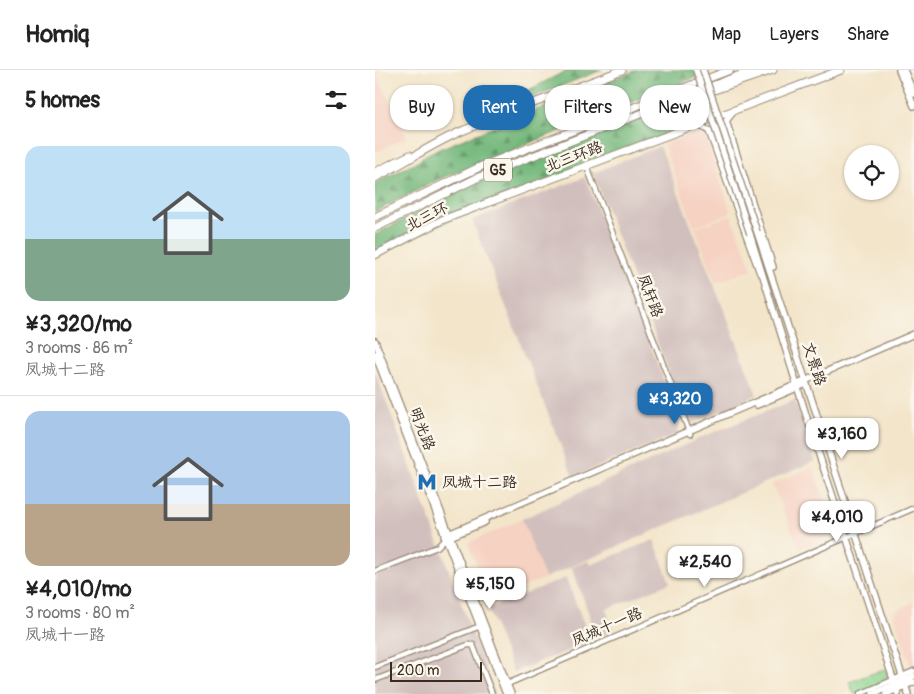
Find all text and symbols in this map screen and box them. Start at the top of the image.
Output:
text: Homiq [25,20,89,49]
text: Map [712,23,741,46]
text: Layers [769,23,819,46]
text: Share [847,23,889,46]
chip: Buy [390,85,453,130]
chip: Rent [463,85,535,130]
chip: Filters [545,85,630,130]
chip: New [640,85,709,130]
icon: filters [322,86,350,114]
text: 5 homes [25,87,100,114]
street label: 北三环路 [543,137,605,177]
map controls [844,145,899,200]
button: locate [844,145,899,200]
road number: G5 [484,158,512,182]
icon: home [143,178,233,268]
street label: 北三环 [403,198,451,236]
street label: 凤轩路 [633,272,667,320]
text: ¥3,320/mo [25,311,132,338]
text: 3 rooms · 86 m² [25,338,133,358]
street label: 文景路 [798,340,830,388]
text: 凤城十二路 [25,360,105,380]
pin: ¥3,320 [634,382,716,425]
text: ¥3,320 [649,389,701,409]
street label: 明光路 [405,405,439,453]
pin: ¥3,160 [801,418,883,460]
text: ¥3,160 [817,424,867,444]
icon: home [143,444,233,534]
metro station icon: 凤城十二路 [416,471,438,493]
place label: 凤城十二路 [442,473,517,492]
pin: ¥4,010 [796,500,878,543]
text: ¥4,010 [811,507,863,527]
pin: ¥2,540 [664,546,746,588]
text: ¥2,540 [679,552,732,572]
pin: ¥5,150 [449,568,531,610]
text: ¥5,150 [465,574,515,594]
text: ¥4,010/mo [25,576,131,603]
text: 3 rooms · 80 m² [25,603,135,623]
street label: 凤城十一路 [569,604,645,650]
text: 凤城十一路 [25,625,105,645]
scale bar [390,659,483,682]
text: 200 m [397,662,439,679]

